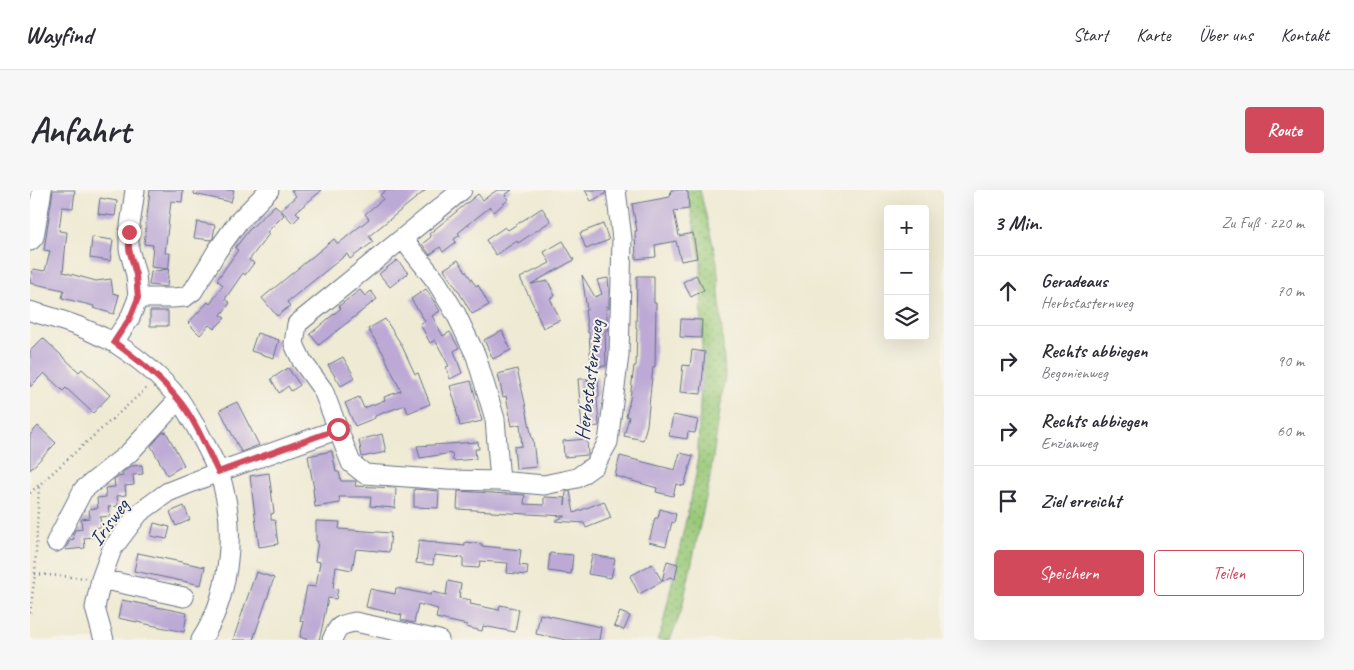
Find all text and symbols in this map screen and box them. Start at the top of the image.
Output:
text: Wayfind [25,20,92,50]
text: Start [1073,24,1108,46]
text: Karte [1136,24,1171,46]
text: Über uns [1199,24,1253,46]
text: Kontakt [1281,24,1329,46]
button: Route [1245,107,1324,153]
text: Anfahrt [30,108,130,153]
map controls [884,205,929,340]
button: + [884,205,929,250]
text: 3 Min. [994,210,1042,236]
text: Zu Fuß · 220 m [1221,213,1304,233]
route end [118,221,141,244]
button: − [884,250,929,295]
text: Geradeaus [1041,269,1108,293]
icon: ahead [994,277,1022,305]
text: 70 m [1277,281,1304,301]
text: Herbstasternweg [1041,293,1133,313]
button: layers [884,295,929,340]
street label: Herbstasternweg [569,317,609,442]
text: Rechts abbiegen [1041,339,1147,363]
icon: right [994,347,1022,375]
text: 90 m [1277,351,1304,371]
text: Begonienweg [1041,363,1108,383]
text: Rechts abbiegen [1041,409,1147,433]
icon: right [994,417,1022,445]
route start [327,418,350,441]
text: 60 m [1277,421,1304,441]
text: Enzianweg [1041,433,1097,453]
icon: arrive [994,487,1022,515]
text: Ziel erreicht [1041,489,1121,513]
street label: Irisweg [83,492,136,551]
button: Speichern [994,550,1144,596]
button: Teilen [1154,550,1304,596]

